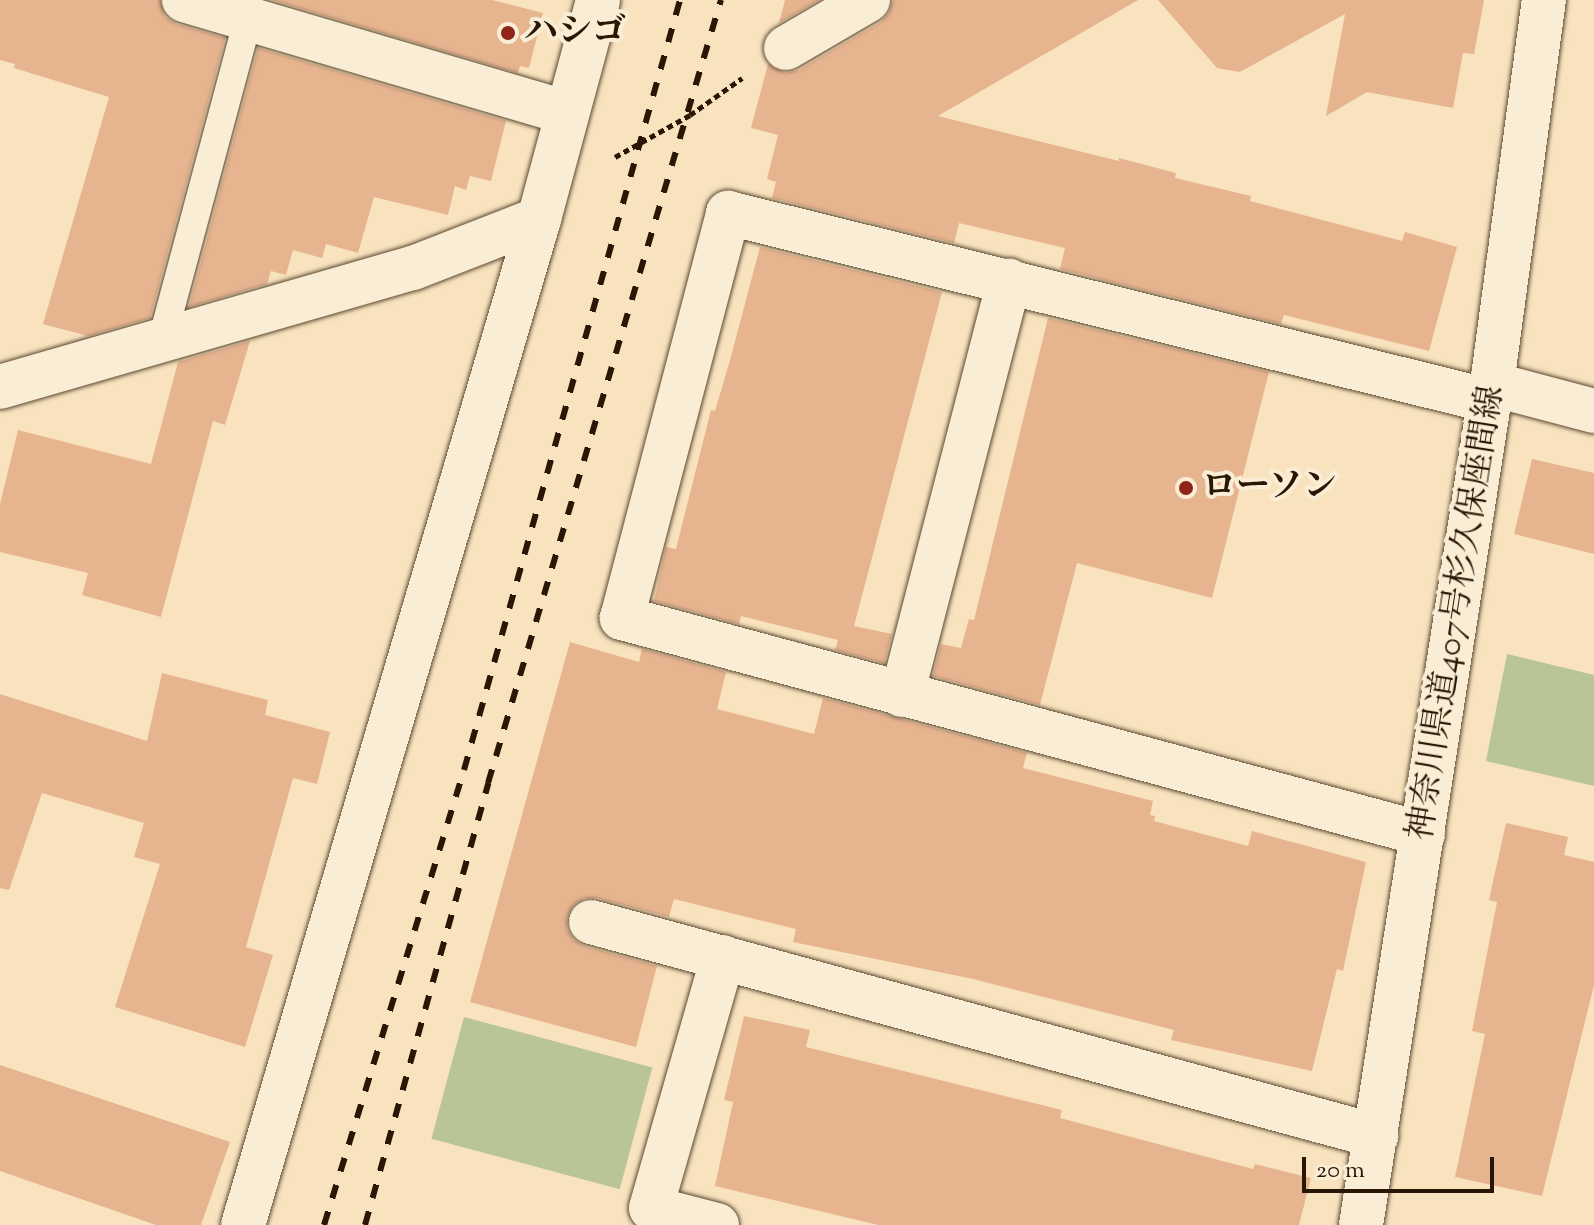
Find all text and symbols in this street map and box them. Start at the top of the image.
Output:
place label: ハシゴ [524,13,626,53]
marker: ハシゴ [499,24,517,42]
street label: 神奈川県道407号杉久保座間線 [1401,383,1513,843]
place label: ローソン [1202,468,1338,508]
marker: ローソン [1177,479,1195,497]
scale bar [1306,1141,1498,1191]
text: 20 m [1316,1154,1365,1188]

